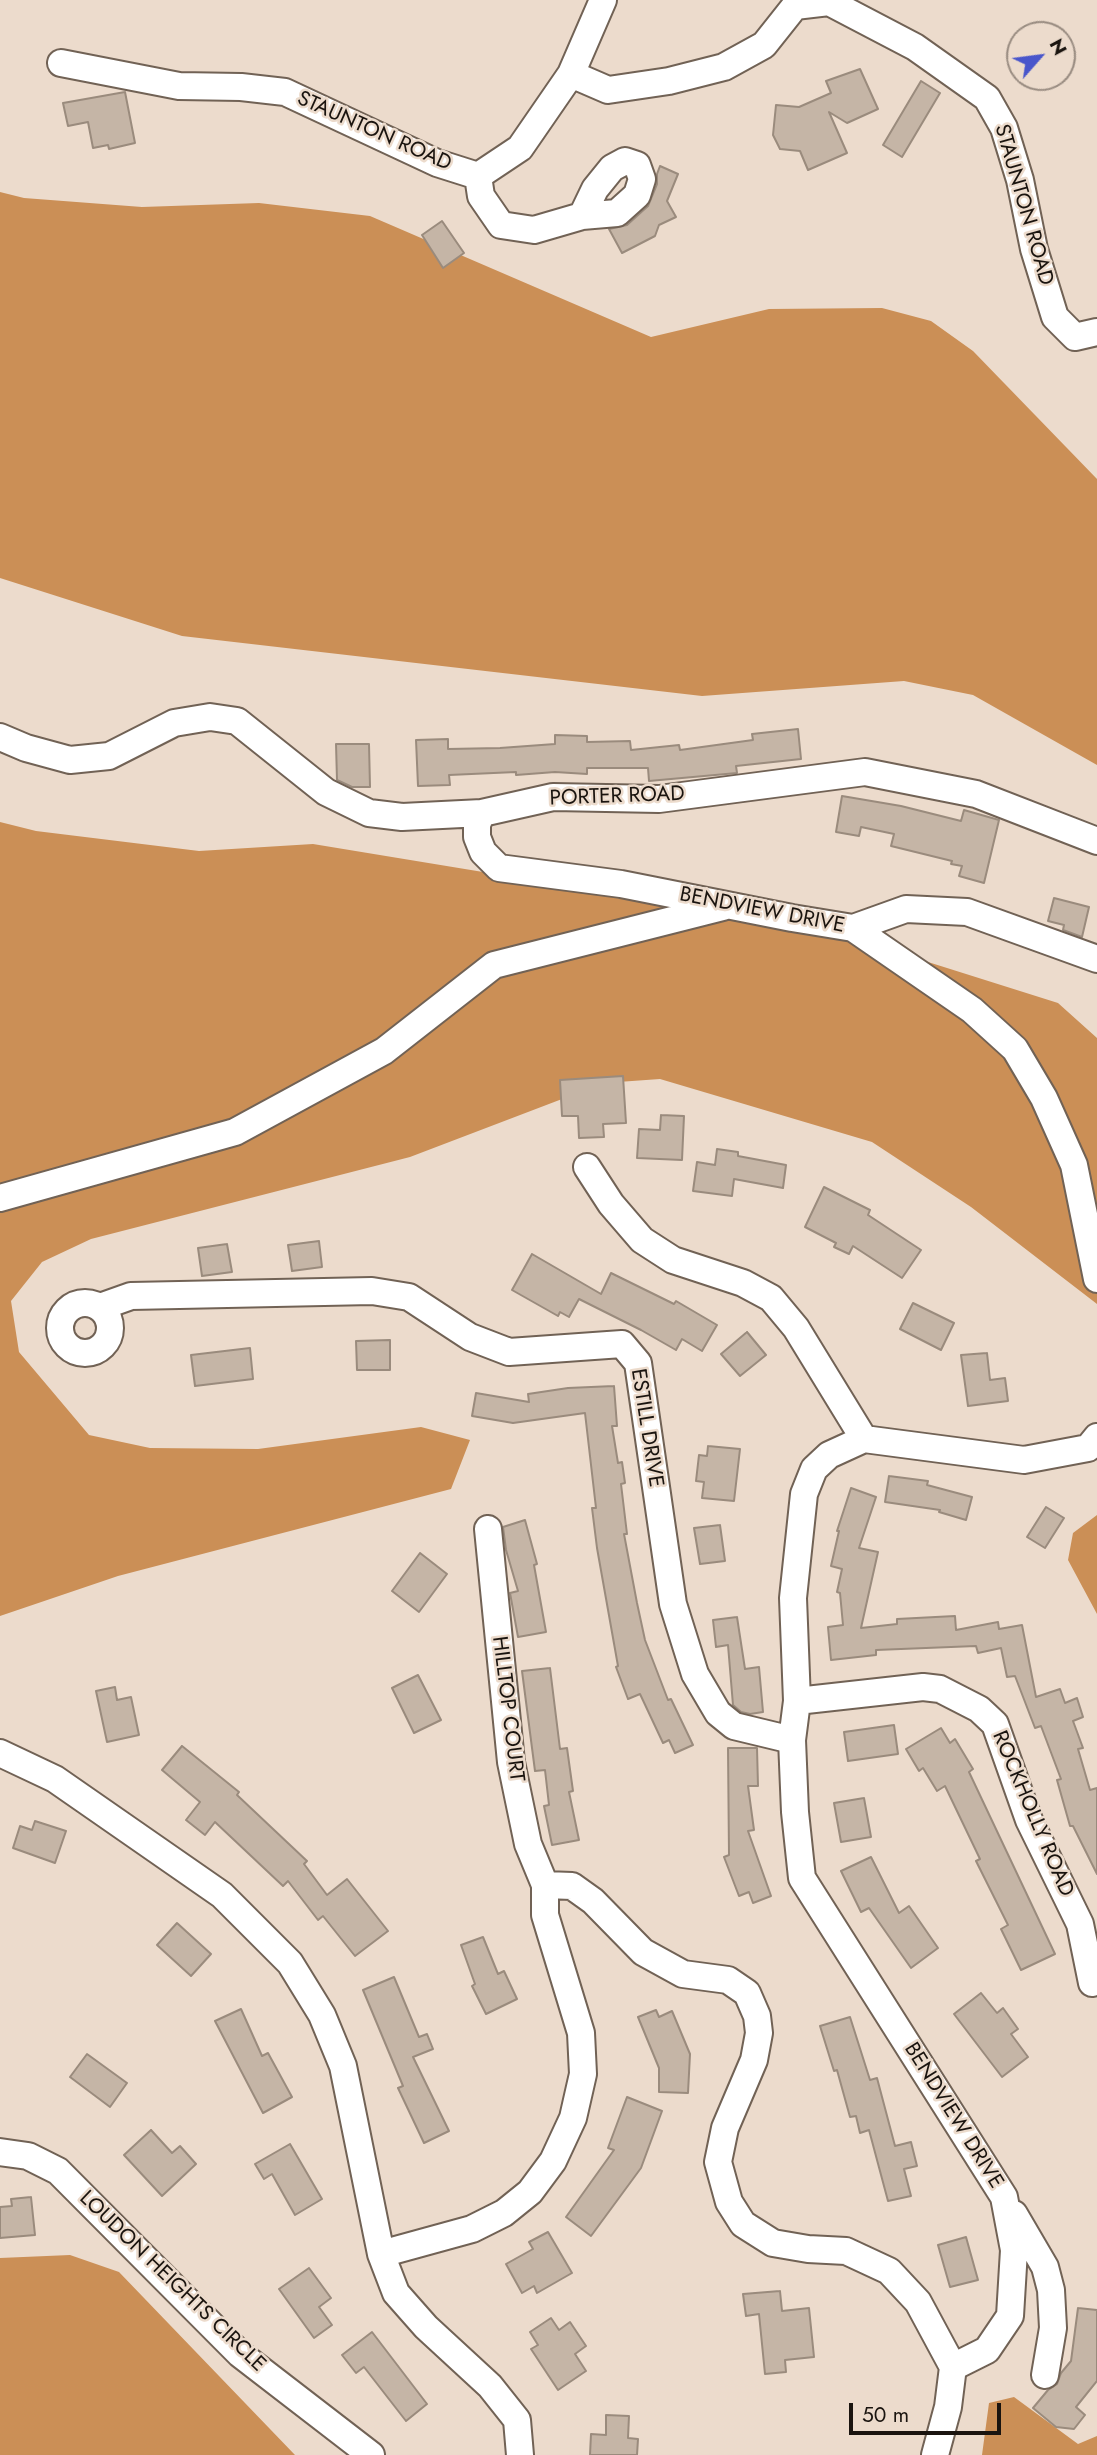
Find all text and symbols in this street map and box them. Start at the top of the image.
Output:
north arrow [1006,21,1076,91]
text: N [1043,34,1074,60]
street label: STAUNTON ROAD [293,87,455,177]
street label: STAUNTON ROAD [988,122,1058,288]
street label: PORTER ROAD [549,782,685,812]
street label: BENDVIEW DRIVE [677,883,847,939]
street label: ESTILL DRIVE [624,1367,668,1489]
street label: HILLTOP COURT [486,1635,528,1783]
street label: ROCKHOLLY ROAD [986,1727,1078,1901]
street label: BENDVIEW DRIVE [898,2038,1008,2194]
street label: LOUDON HEIGHTS CIRCLE [74,2186,270,2378]
scale bar [852,2388,1004,2432]
text: 50 m [862,2400,909,2430]

